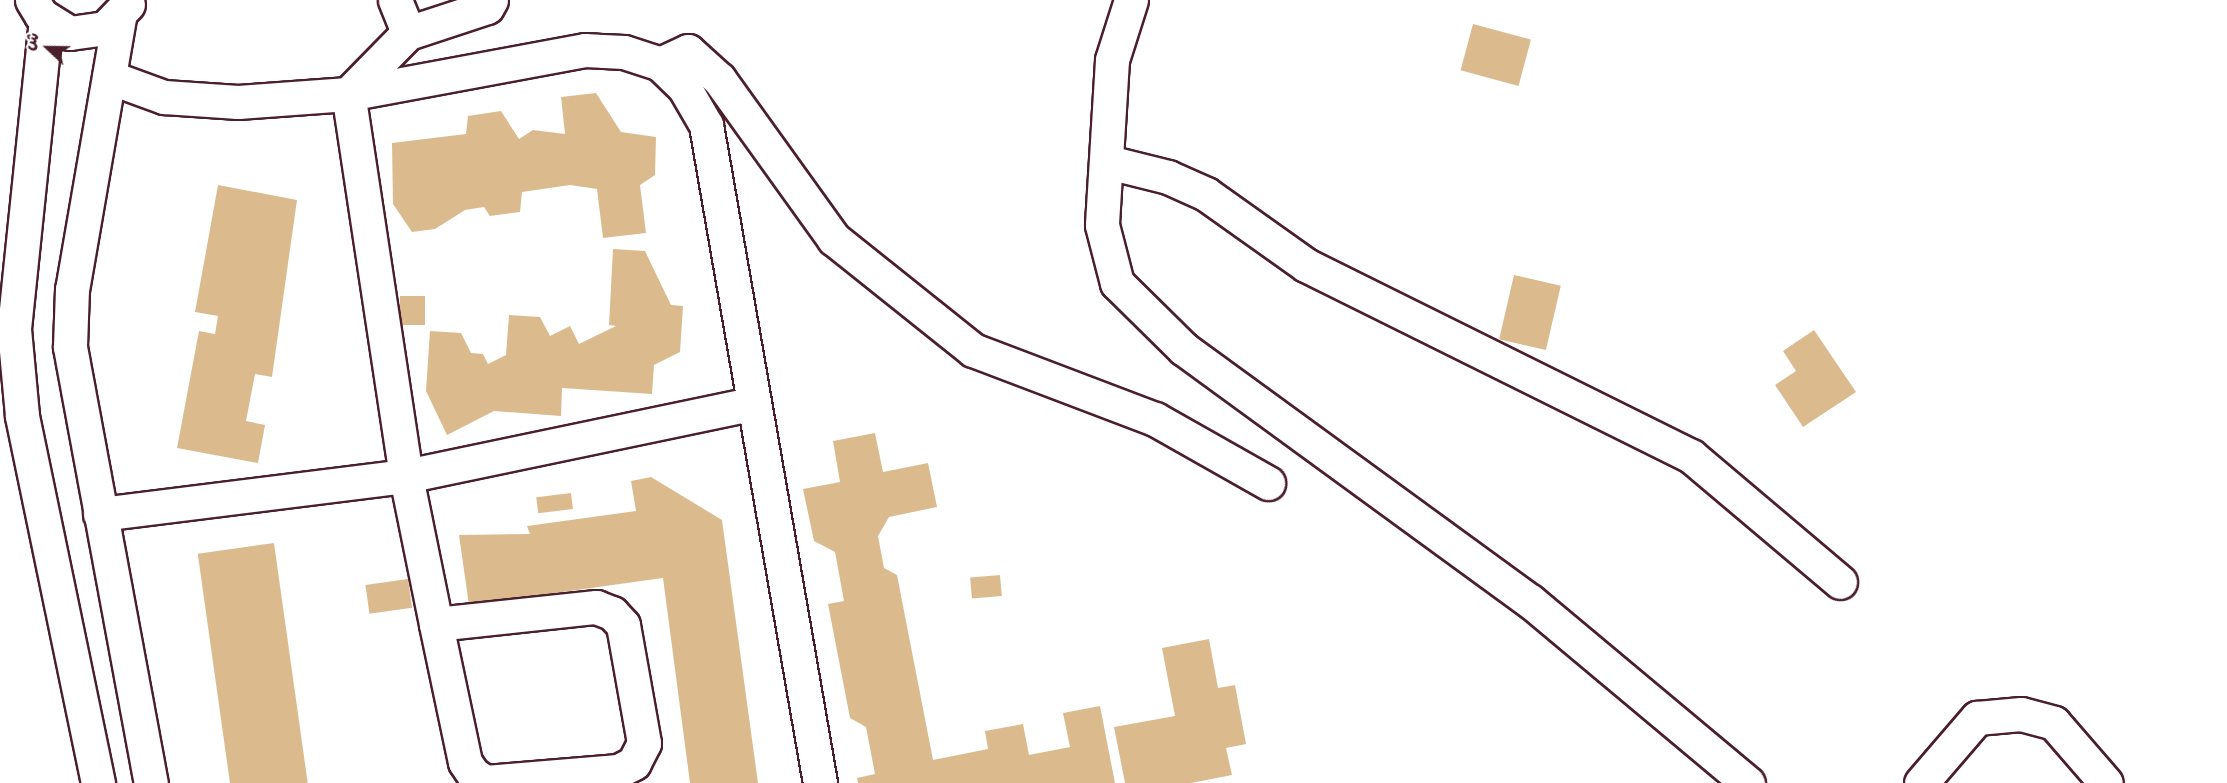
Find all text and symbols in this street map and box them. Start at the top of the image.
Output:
north arrow [18,18,78,78]
text: ش [20,30,43,53]

